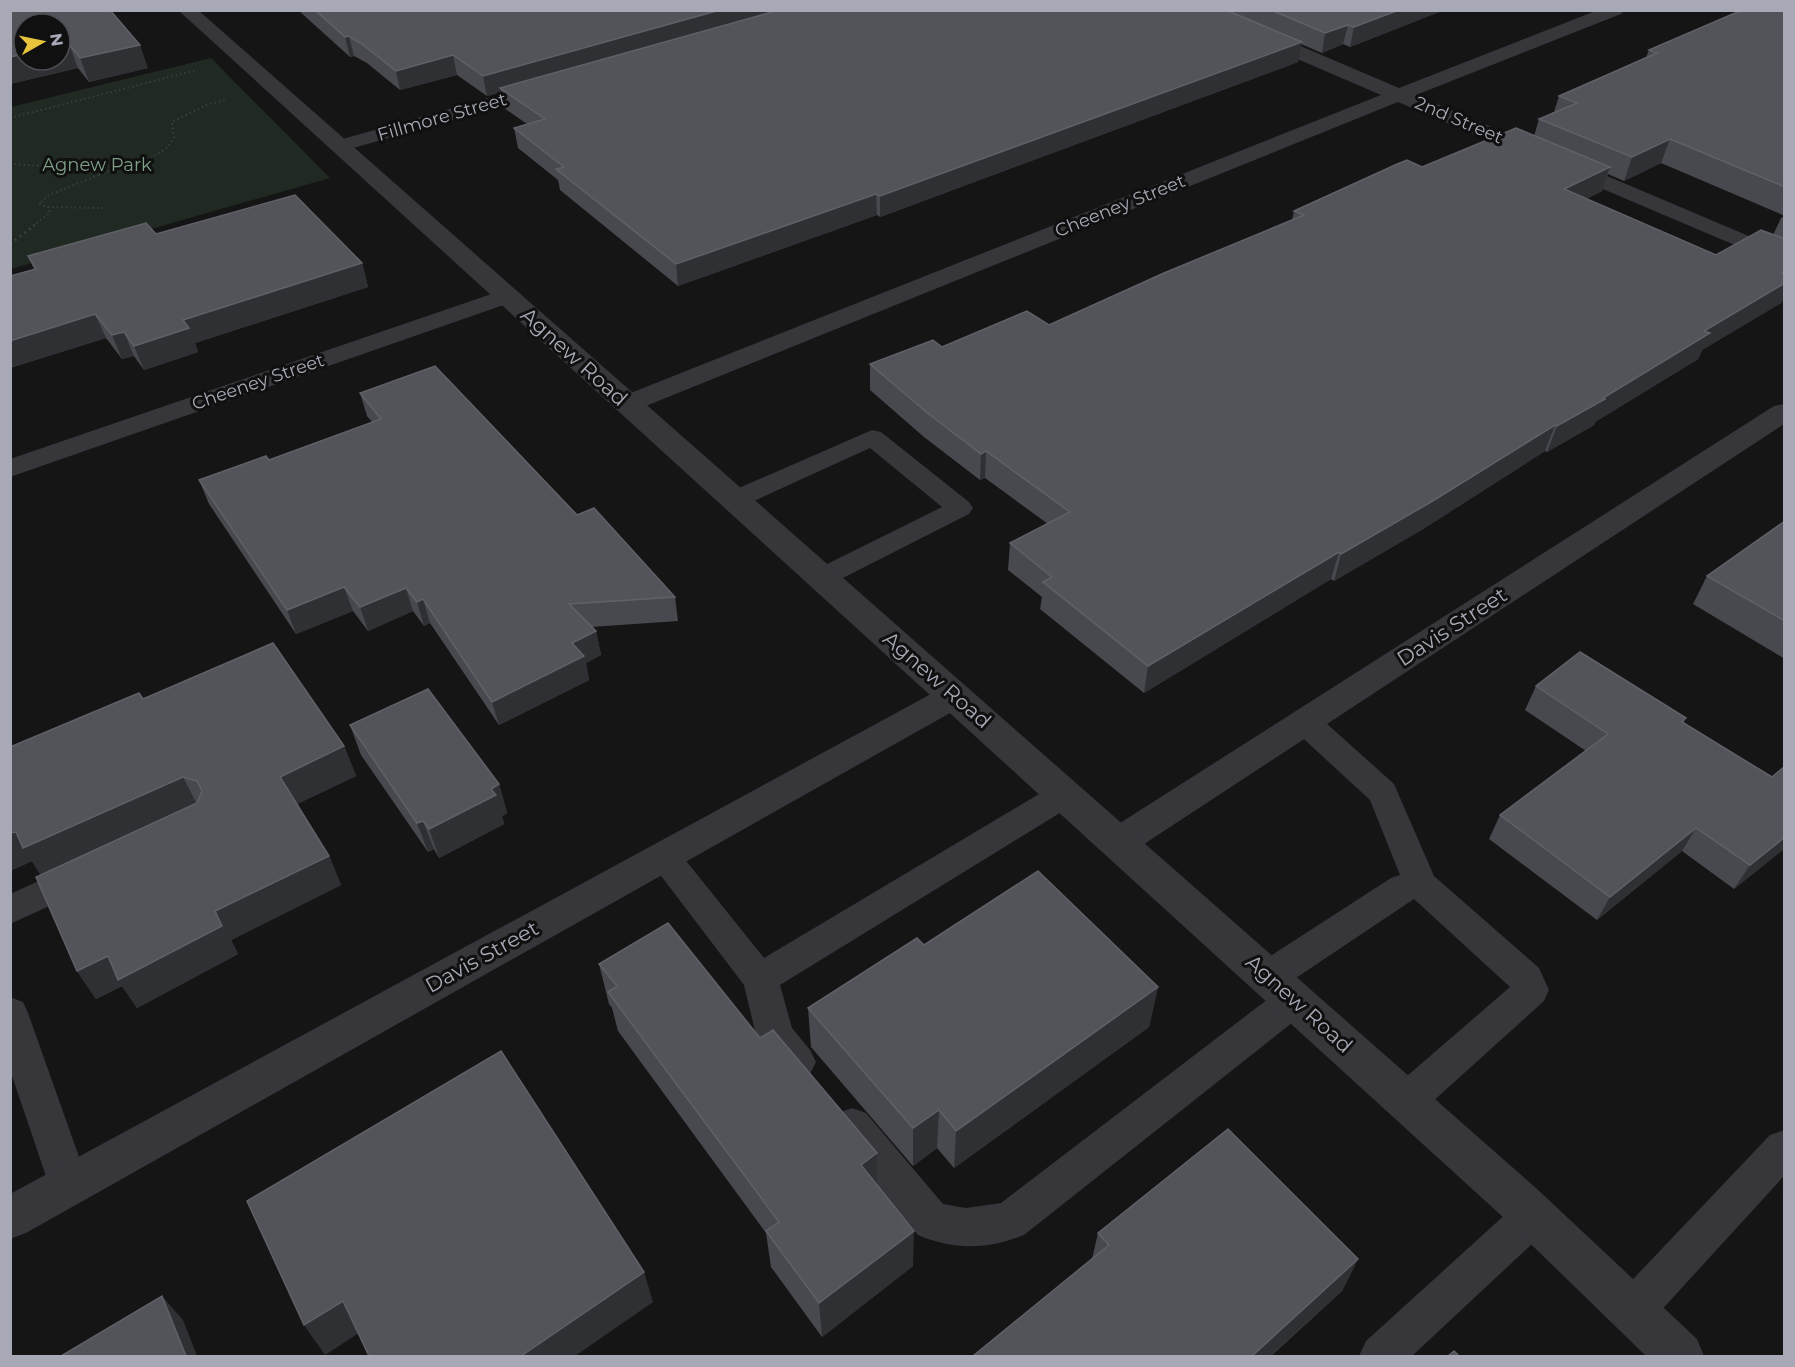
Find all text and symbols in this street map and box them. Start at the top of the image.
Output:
north arrow [12,12,72,72]
text: N [46,32,67,48]
street label: Fillmore Street [375,88,509,146]
street label: 2nd Street [1412,92,1506,148]
park label: Agnew Park [42,154,152,176]
street label: Cheeney Street [1052,170,1188,242]
street label: Agnew Road [516,302,633,411]
street label: Cheeney Street [189,349,327,415]
street label: Davis Street [1392,582,1511,671]
street label: Agnew Road [878,626,996,733]
street label: Davis Street [421,915,543,998]
street label: Agnew Road [1241,949,1358,1058]

